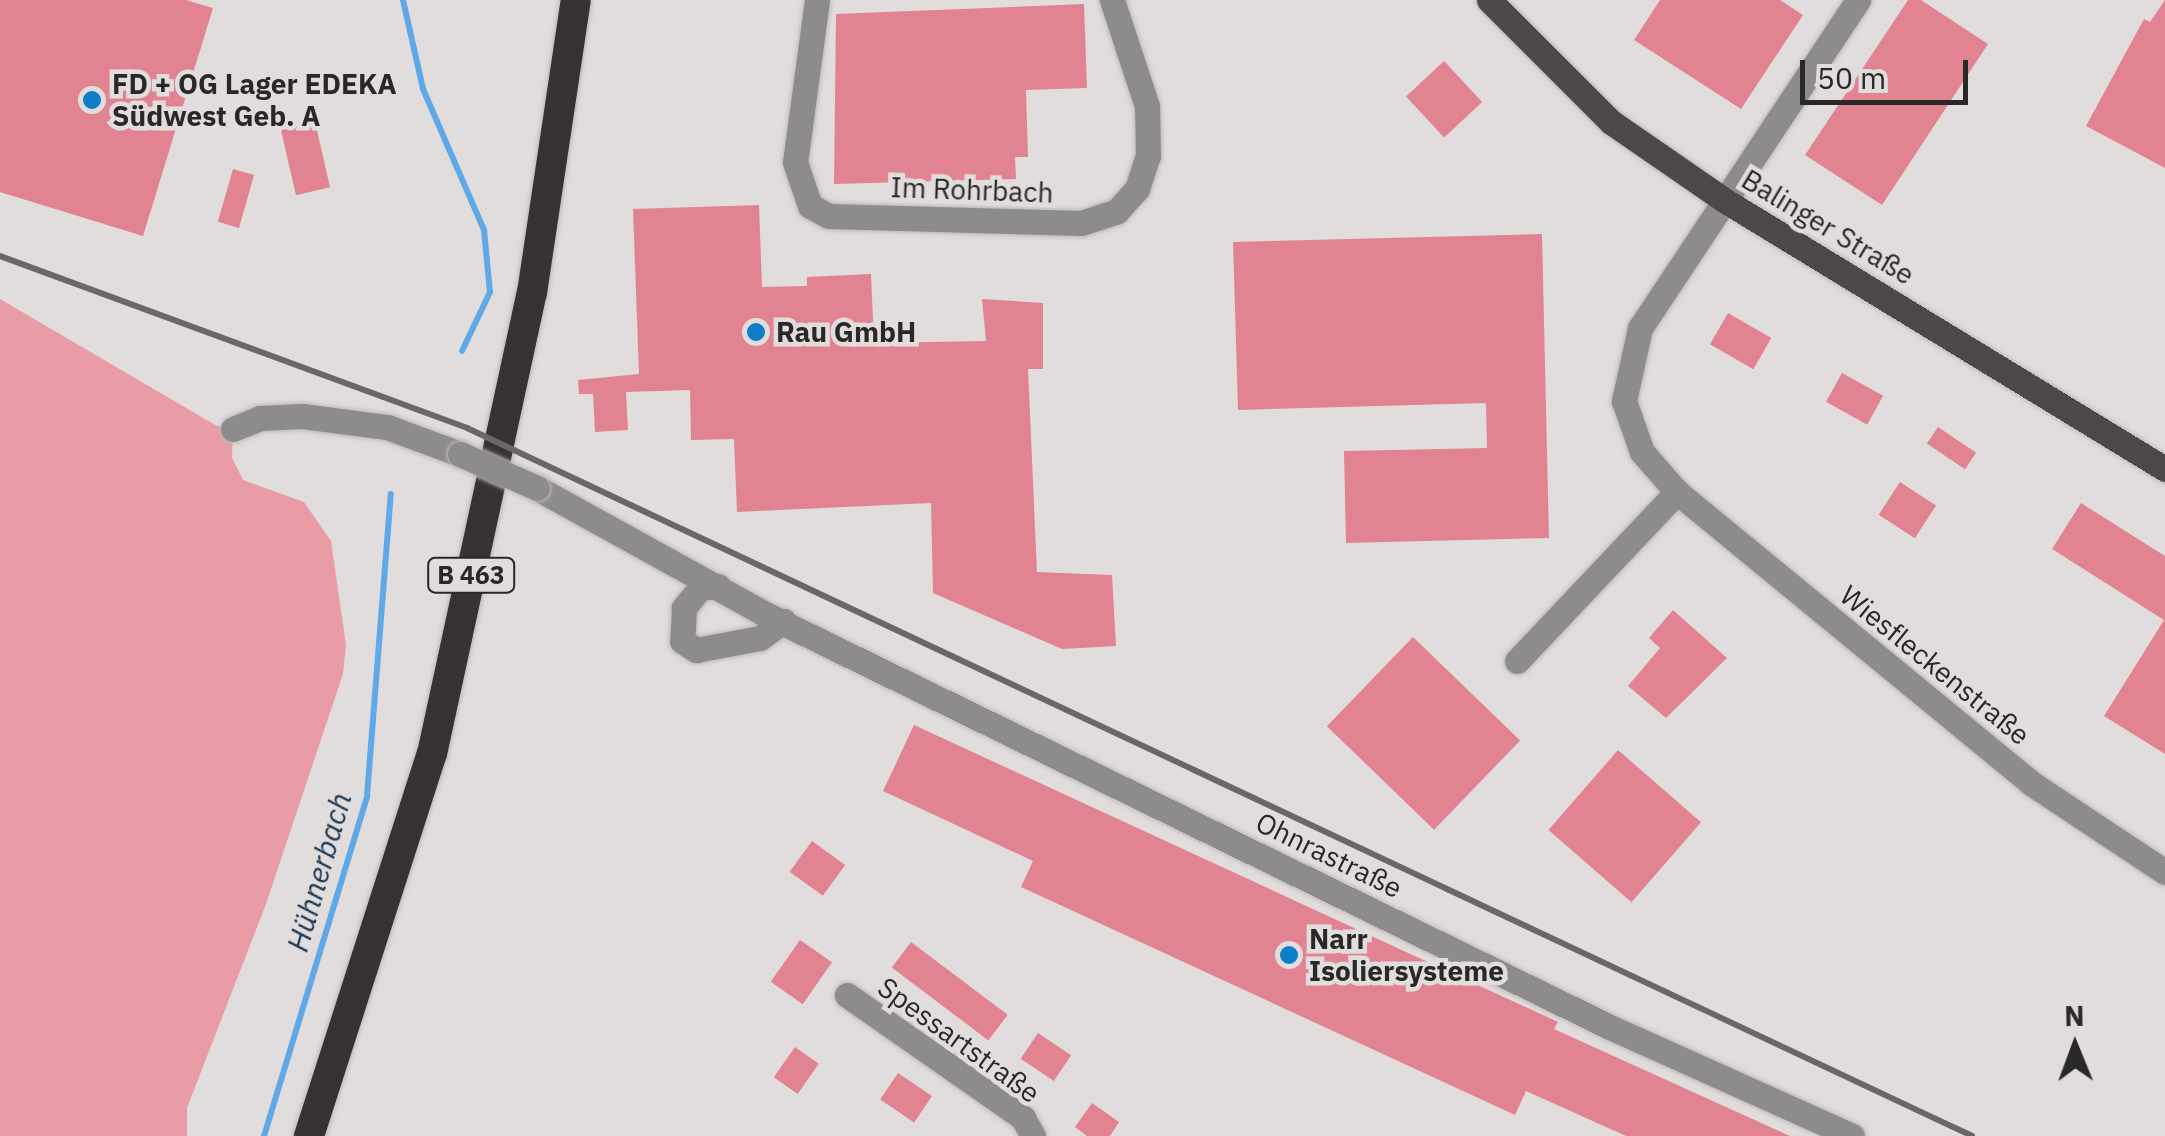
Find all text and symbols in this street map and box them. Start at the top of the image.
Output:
scale bar [1805,40,1972,102]
text: 50 m [1817,58,1886,97]
place label: FD + OG Lager EDEKA Südwest Geb. A [112,67,397,133]
marker: FD + OG Lager EDEKA Südwest Geb. A [81,89,103,111]
street label: Balinger Straße [1736,162,1920,292]
street label: Im Rohrbach [890,170,1054,210]
place label: Rau GmbH [776,315,916,349]
marker: Rau GmbH [745,321,767,343]
road number: B 463 [426,555,516,595]
street label: Wiesfleckenstraße [1833,578,2037,752]
water label: Hühnerbach [279,788,359,956]
street label: Ohnrastraße [1250,805,1408,905]
place label: Narr Isoliersysteme [1309,922,1504,988]
marker: Narr Isoliersysteme [1278,944,1300,966]
street label: Spessartstraße [872,970,1046,1110]
north arrow [2025,996,2125,1096]
text: N [2064,997,2085,1034]

